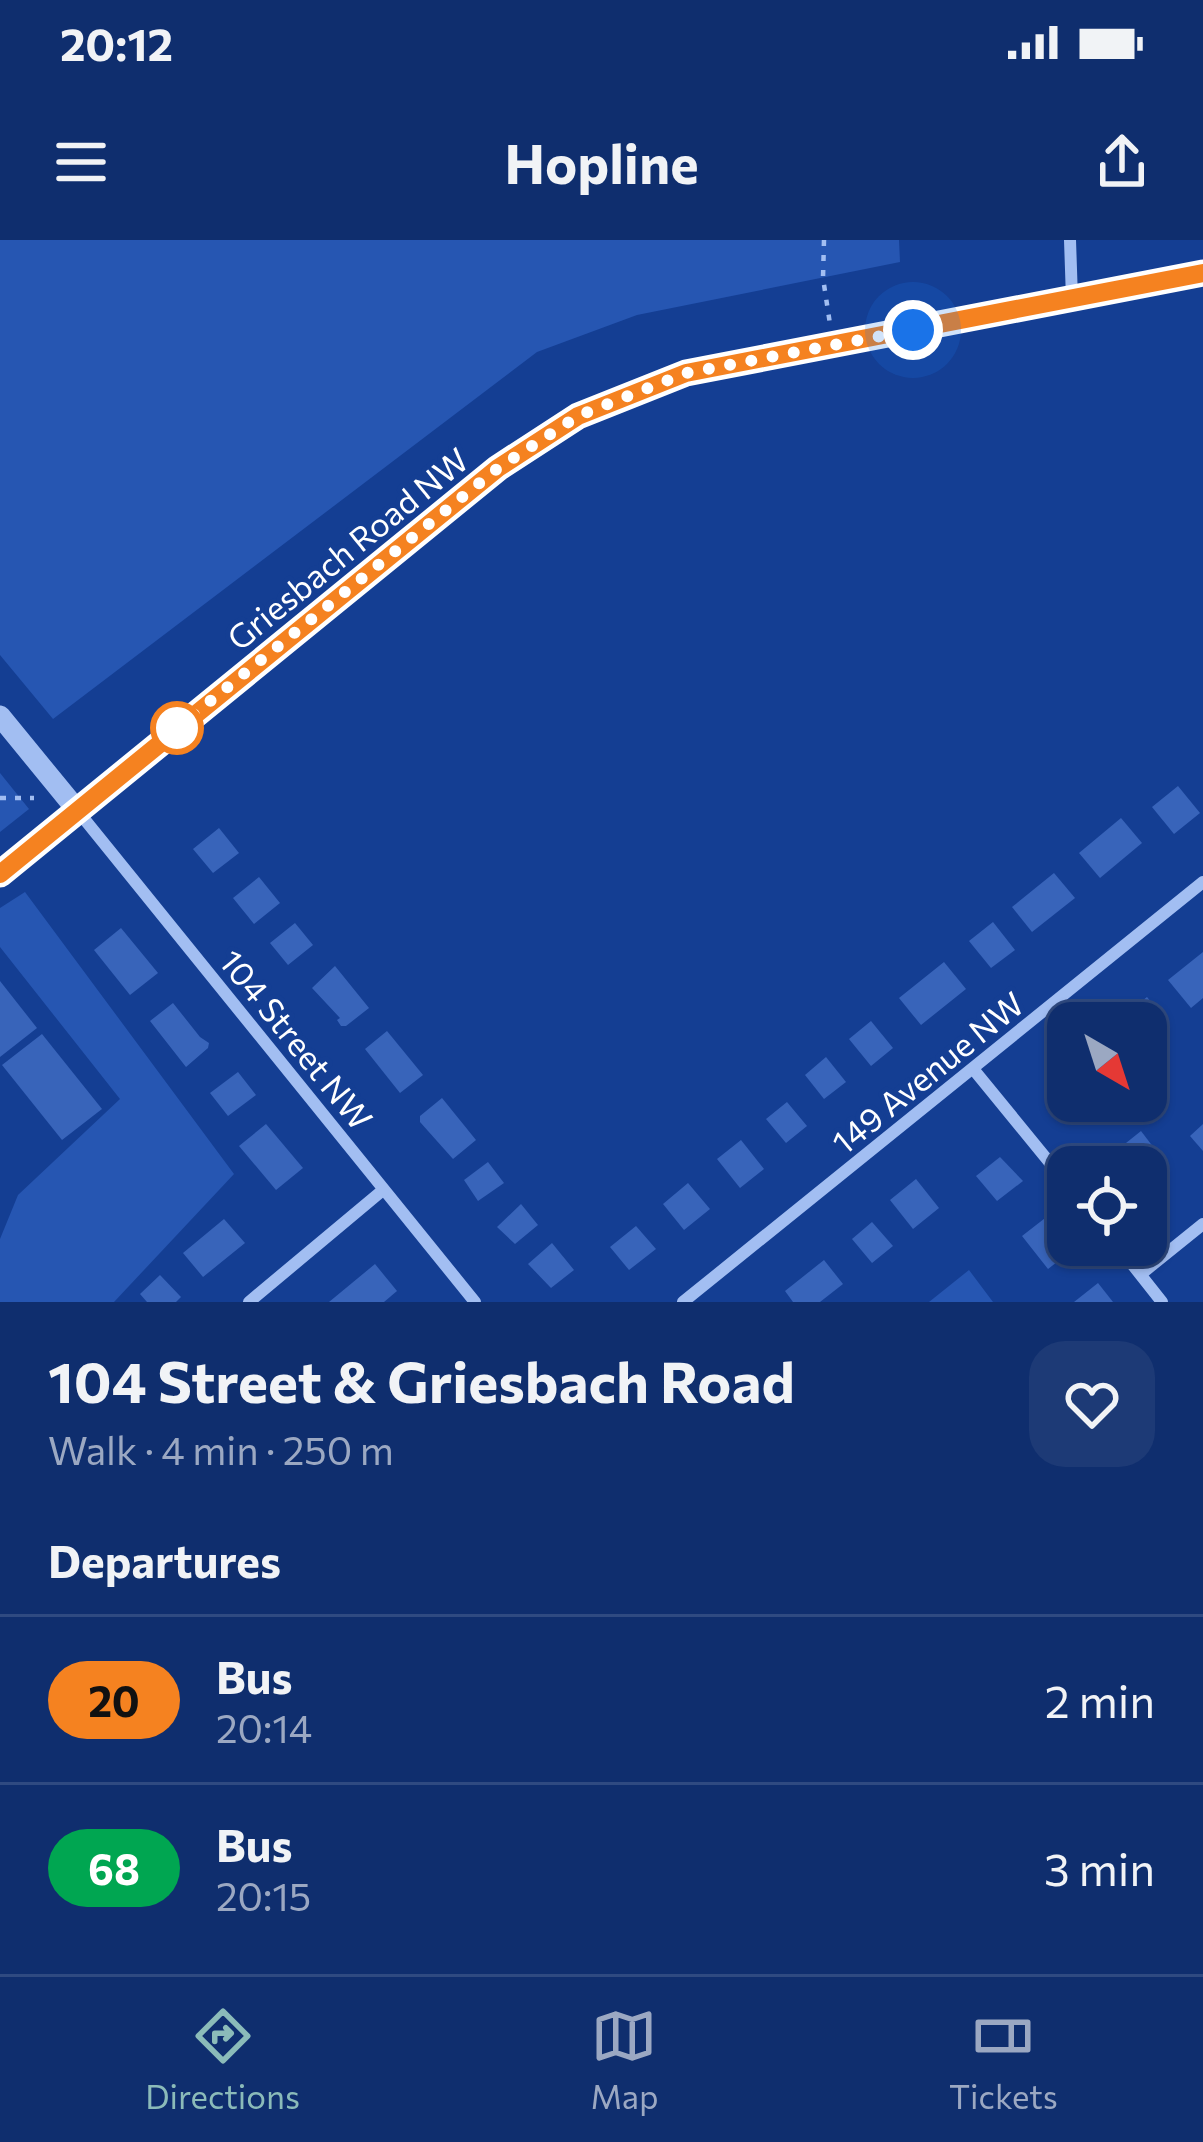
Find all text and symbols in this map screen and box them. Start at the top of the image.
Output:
text: 20:12 [60,15,173,70]
icon: menu [48,129,114,195]
text: Hopline [504,129,699,195]
icon: share [1089,129,1155,195]
your location [883,300,943,360]
street label: Griesbach Road NW [218,438,476,658]
unlabelled marker [152,703,202,753]
street label: 104 Street NW [212,941,382,1137]
street label: 149 Avenue NW [823,982,1031,1162]
north arrow [1047,1002,1167,1122]
map controls [1047,1002,1167,1266]
button: locate [1047,1146,1167,1266]
button: heart [1029,1341,1155,1467]
text: 104 Street & Griesbach Road [48,1345,795,1415]
text: Walk · 4 min · 250 m [48,1425,394,1473]
text: Departures [48,1532,281,1587]
text: Bus [216,1648,292,1703]
text: 2 min [1045,1672,1155,1727]
text: 20 [88,1674,140,1726]
text: 20:14 [216,1703,312,1751]
text: Bus [216,1816,292,1871]
text: 3 min [1044,1840,1155,1895]
text: 68 [88,1842,140,1894]
text: 20:15 [216,1871,311,1919]
tab: Directions [145,2003,300,2116]
tab: Map [590,2003,659,2116]
tab: Tickets [949,2003,1058,2116]

